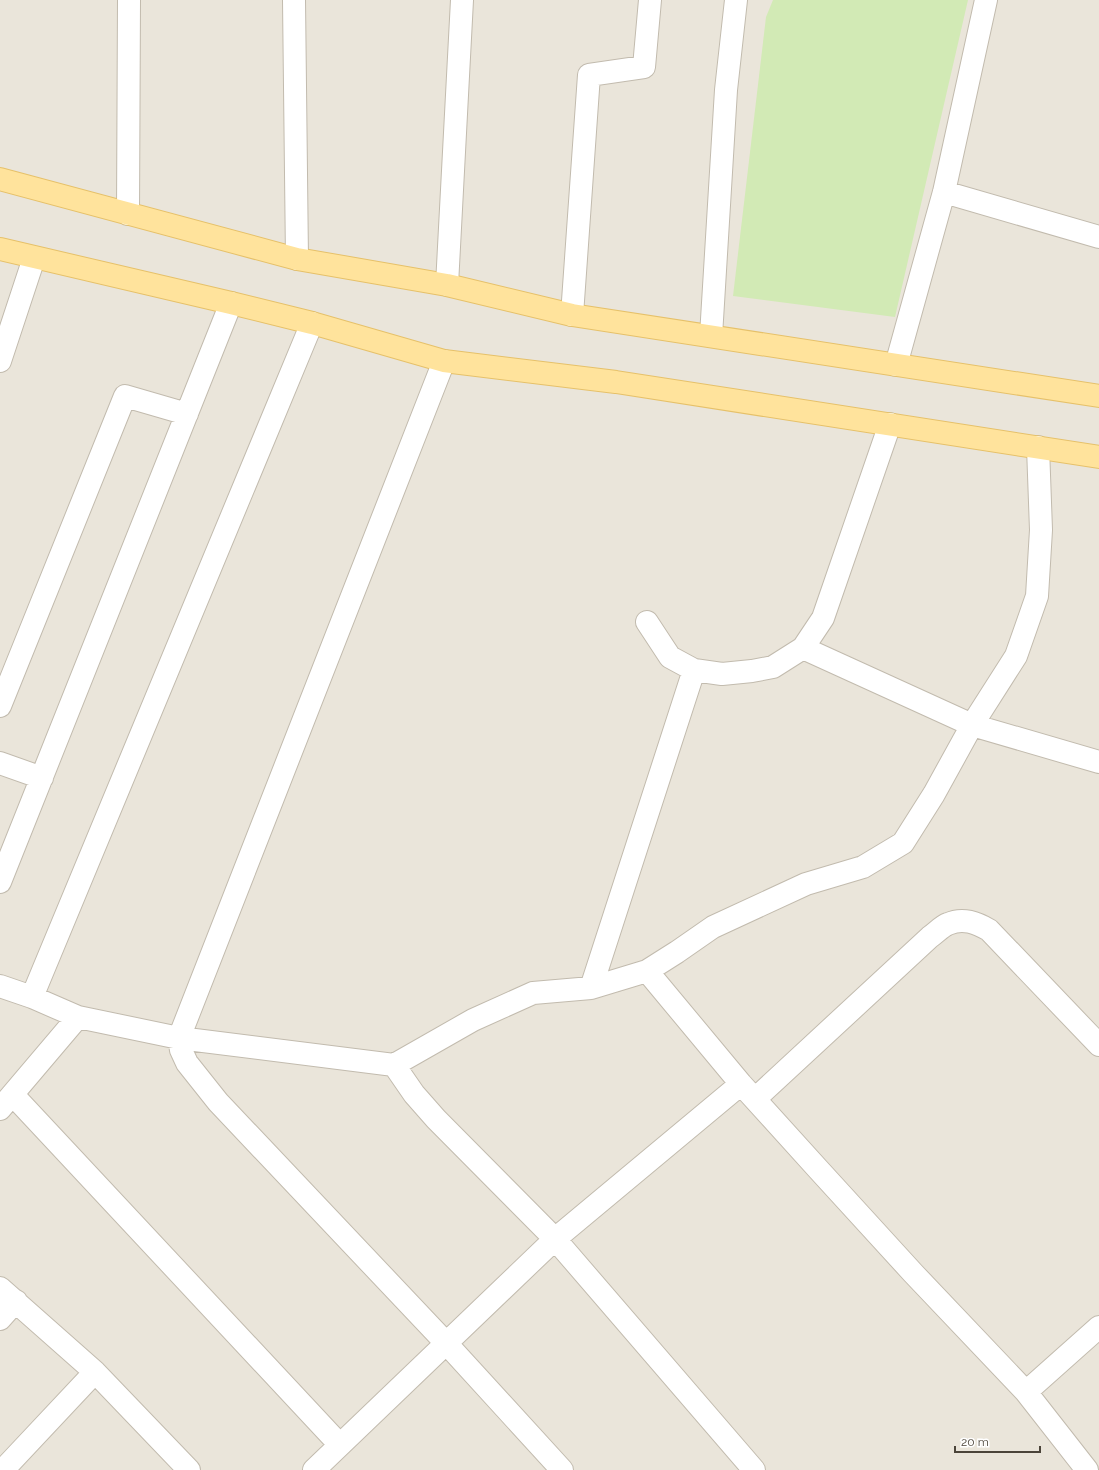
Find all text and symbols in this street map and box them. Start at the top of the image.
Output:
scale bar [955,1428,1040,1454]
text: 20 m [961,1435,989,1449]

